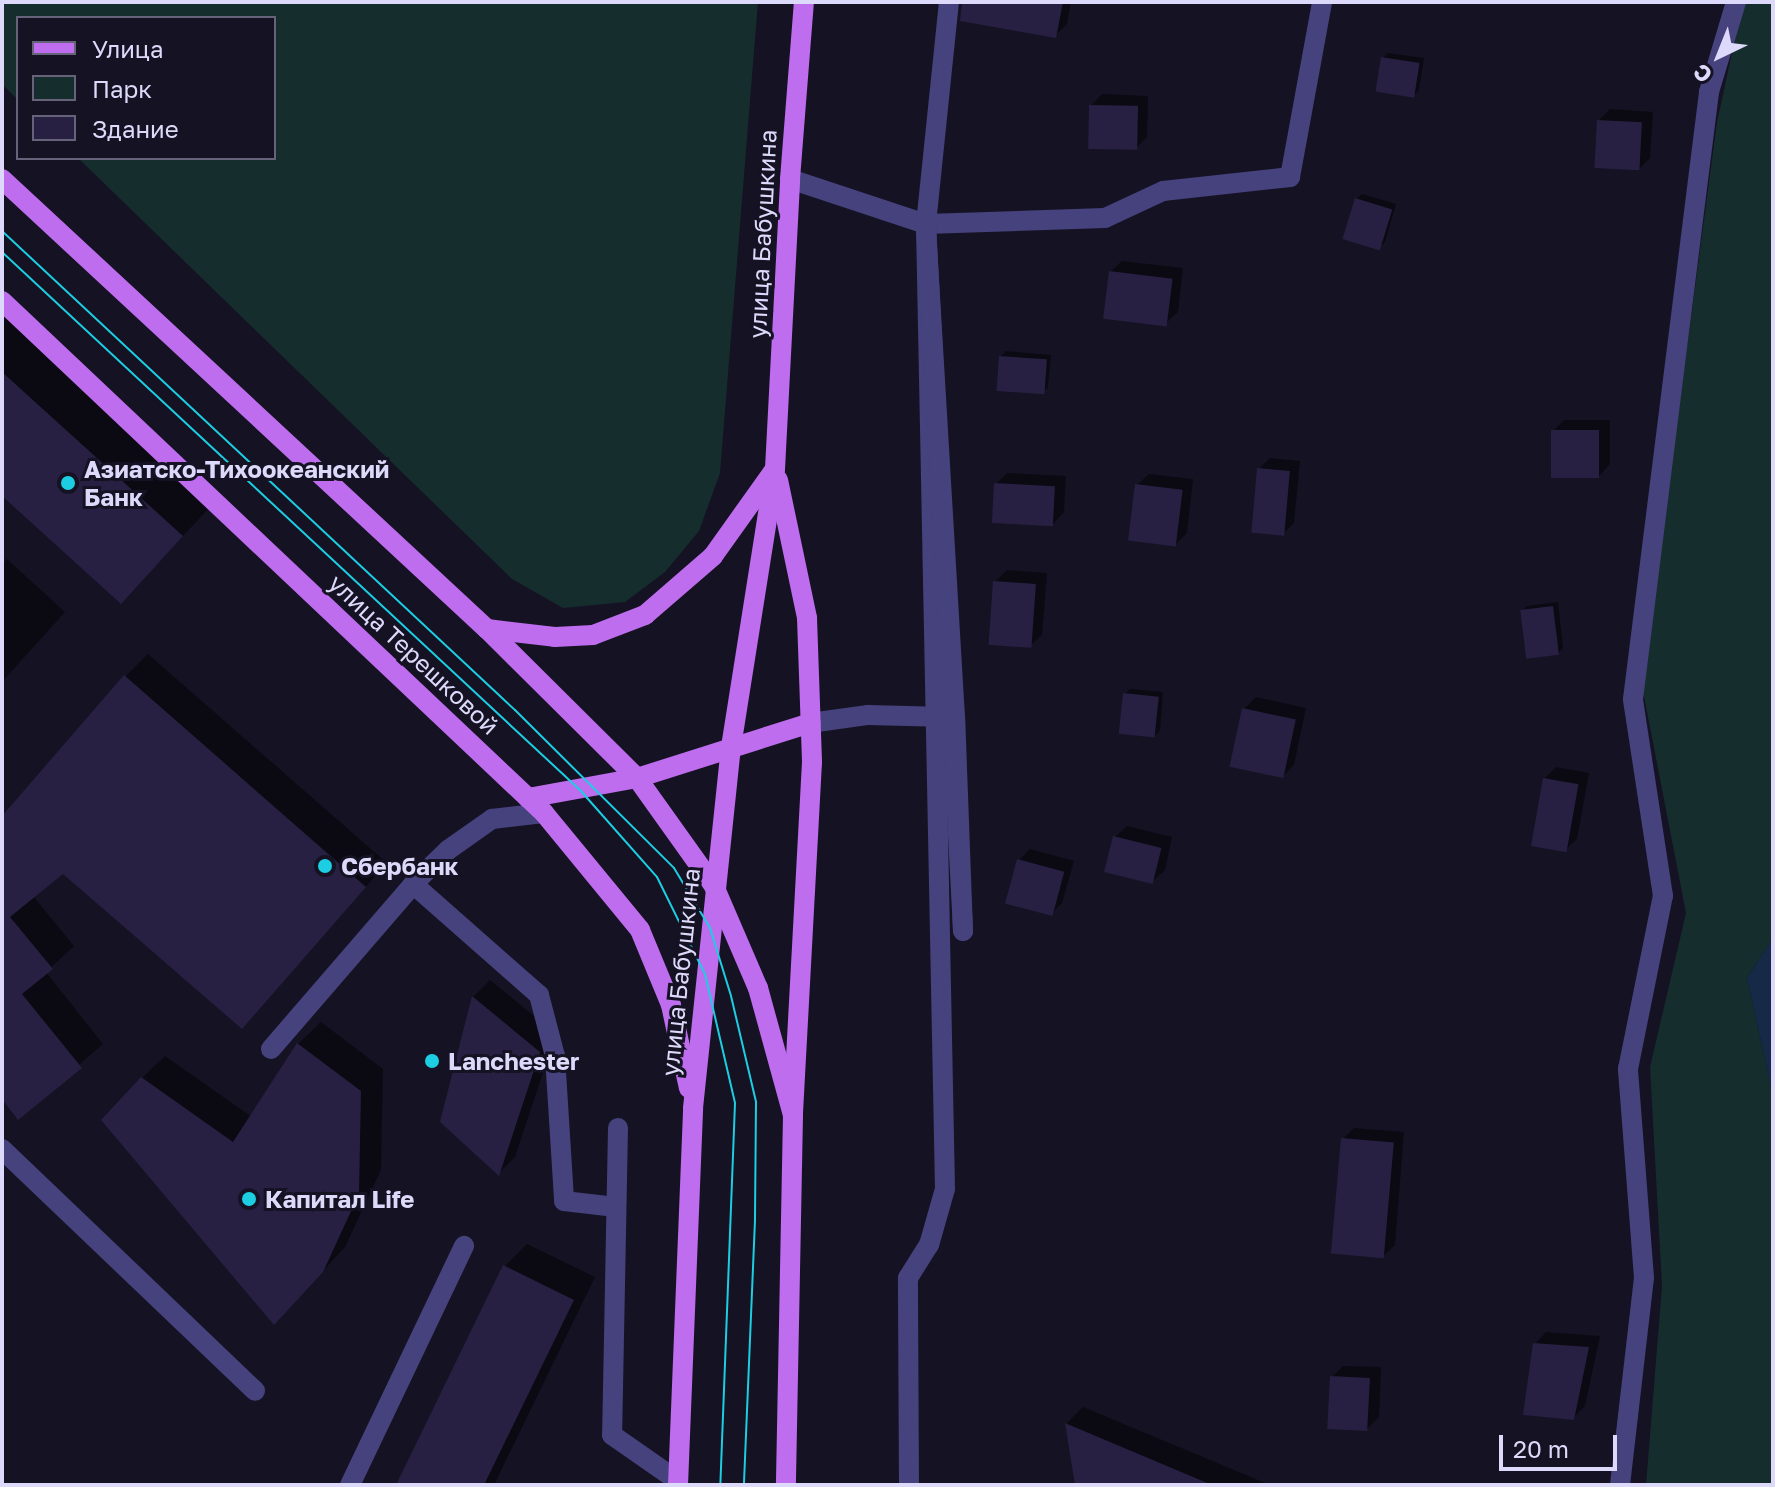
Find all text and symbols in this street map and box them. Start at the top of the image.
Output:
legend [16,16,276,160]
north arrow [1679,16,1759,96]
text: Улица [92,34,164,63]
text: С [1687,59,1717,89]
text: Парк [92,74,152,103]
text: Здание [92,114,179,143]
street label: улица Бабушкина [742,129,782,339]
place label: Азиатско-Тихоокеанский Банк [84,455,389,511]
marker: Азиатско-Тихоокеанский Банк [59,474,77,492]
street label: улица Терешковой [323,568,505,740]
place label: Сбербанк [341,852,458,880]
marker: Сбербанк [316,857,334,875]
street label: улица Бабушкина [655,866,705,1078]
place label: Lanchester [448,1047,579,1075]
marker: Lanchester [423,1052,441,1070]
place label: Капитал Life [265,1185,415,1213]
marker: Капитал Life [240,1190,258,1208]
scale bar [1503,1419,1621,1469]
text: 20 m [1513,1434,1569,1463]

